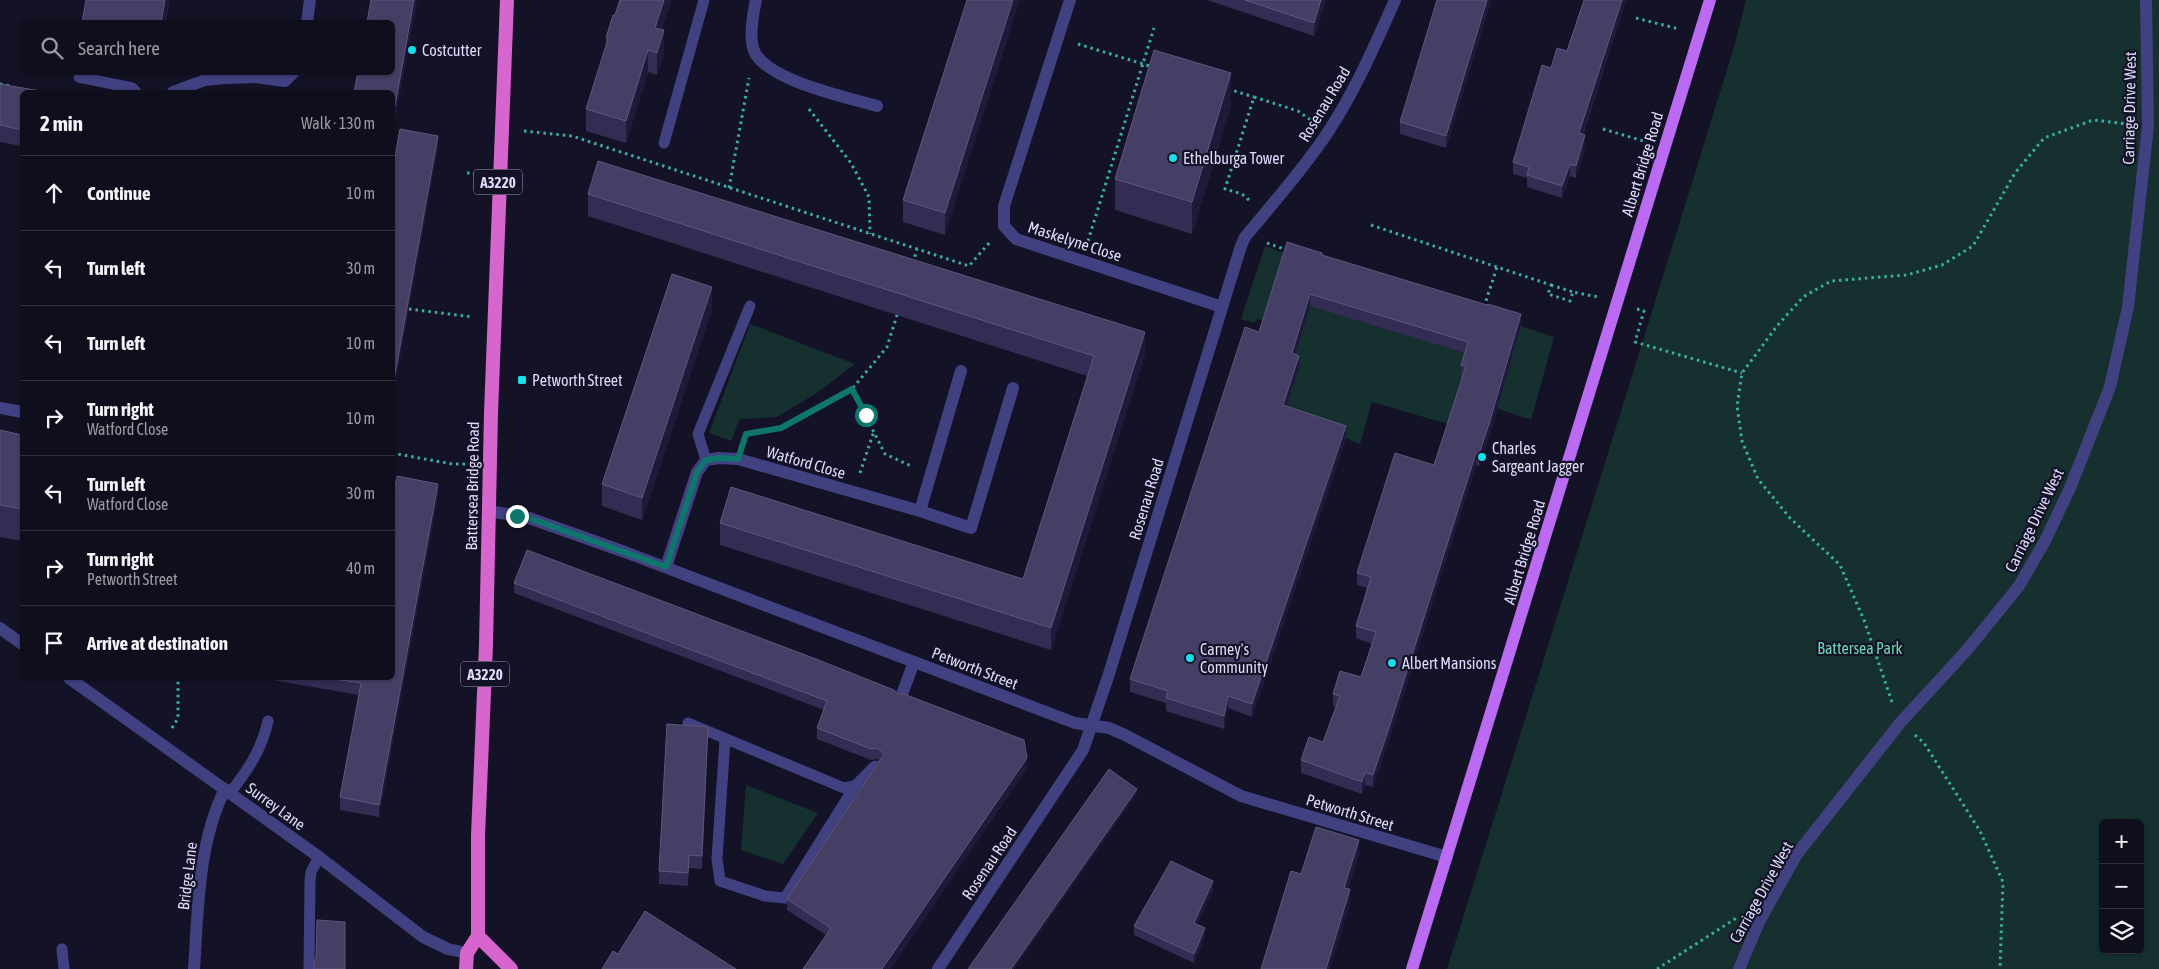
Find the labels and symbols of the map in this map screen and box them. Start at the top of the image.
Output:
place label: Costcutter [422,41,482,59]
marker: Costcutter [406,44,418,56]
street label: Carriage Drive West [2119,51,2140,165]
street label: Rosenau Road [1295,63,1353,145]
street label: Albert Bridge Road [1618,110,1667,219]
place label: Ethelburga Tower [1183,149,1285,168]
marker: Ethelburga Tower [1167,152,1179,164]
road number: A3220 [474,170,522,194]
street label: Maskelyne Close [1026,217,1124,266]
place label: Petworth Street [532,371,623,389]
marker: Petworth Street [516,374,528,386]
route start [855,404,878,427]
street label: Battersea Bridge Road [462,421,483,551]
place label: Charles Sargeant Jagger [1492,439,1584,476]
street label: Watford Close [764,442,848,482]
marker: Charles Sargeant Jagger [1476,451,1488,463]
street label: Rosenau Road [1125,456,1167,542]
street label: Carriage Drive West [2001,465,2068,575]
street label: Albert Bridge Road [1500,498,1549,607]
route end [506,505,529,528]
park label: Battersea Park [1817,639,1903,657]
place label: Carney's Community [1200,640,1269,677]
street label: Petworth Street [929,643,1021,693]
marker: Carney's Community [1184,652,1196,664]
place label: Albert Mansions [1402,654,1497,672]
marker: Albert Mansions [1386,657,1398,669]
road number: A3220 [461,662,509,686]
street label: Surrey Lane [242,779,309,834]
street label: Petworth Street [1304,790,1396,834]
street label: Rosenau Road [958,823,1020,903]
street label: Carriage Drive West [1726,838,1797,946]
street label: Bridge Lane [174,841,201,911]

